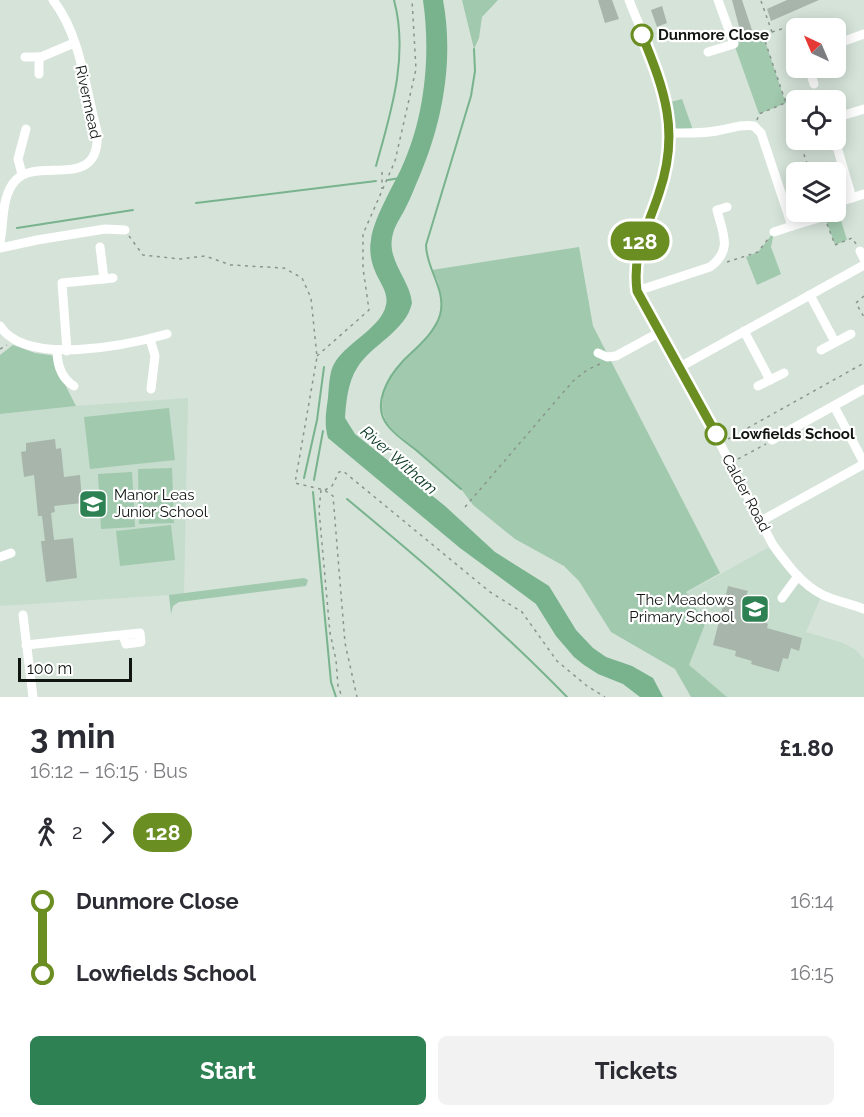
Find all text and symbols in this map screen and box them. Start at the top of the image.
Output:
north arrow [786,18,846,78]
map controls [786,18,846,222]
marker: Dunmore Close [631,24,653,46]
place label: Dunmore Close [658,26,769,44]
street label: Rivermead [71,64,105,140]
button: locate [786,90,846,150]
button: layers [786,162,846,222]
line badge: 128 [606,222,674,260]
text: 128 [623,229,657,254]
water label: River Witham [357,422,441,498]
marker: Lowfields School [705,423,727,445]
place label: Lowfields School [732,425,855,443]
street label: Calder Road [718,451,774,535]
place label: Manor Leas Junior School [114,486,209,521]
school or university icon: Manor Leas Junior School [77,488,109,520]
place label: The Meadows Primary School [629,591,735,626]
school or university icon: The Meadows Primary School [739,593,771,625]
scale bar [18,655,132,682]
text: 100 m [27,659,72,678]
text: 3 min [30,717,115,756]
text: £1.80 [779,735,834,761]
text: 16:12 – 16:15 · Bus [30,759,188,783]
icon: walk [30,816,63,849]
icon: forward [91,816,124,849]
text: 2 [72,820,82,844]
text: 128 [145,820,180,845]
text: Dunmore Close [76,888,239,914]
text: 16:14 [790,889,834,913]
text: Lowfields School [76,960,256,986]
text: 16:15 [790,961,834,985]
button: Start [30,1036,426,1105]
button: Tickets [438,1036,834,1105]

